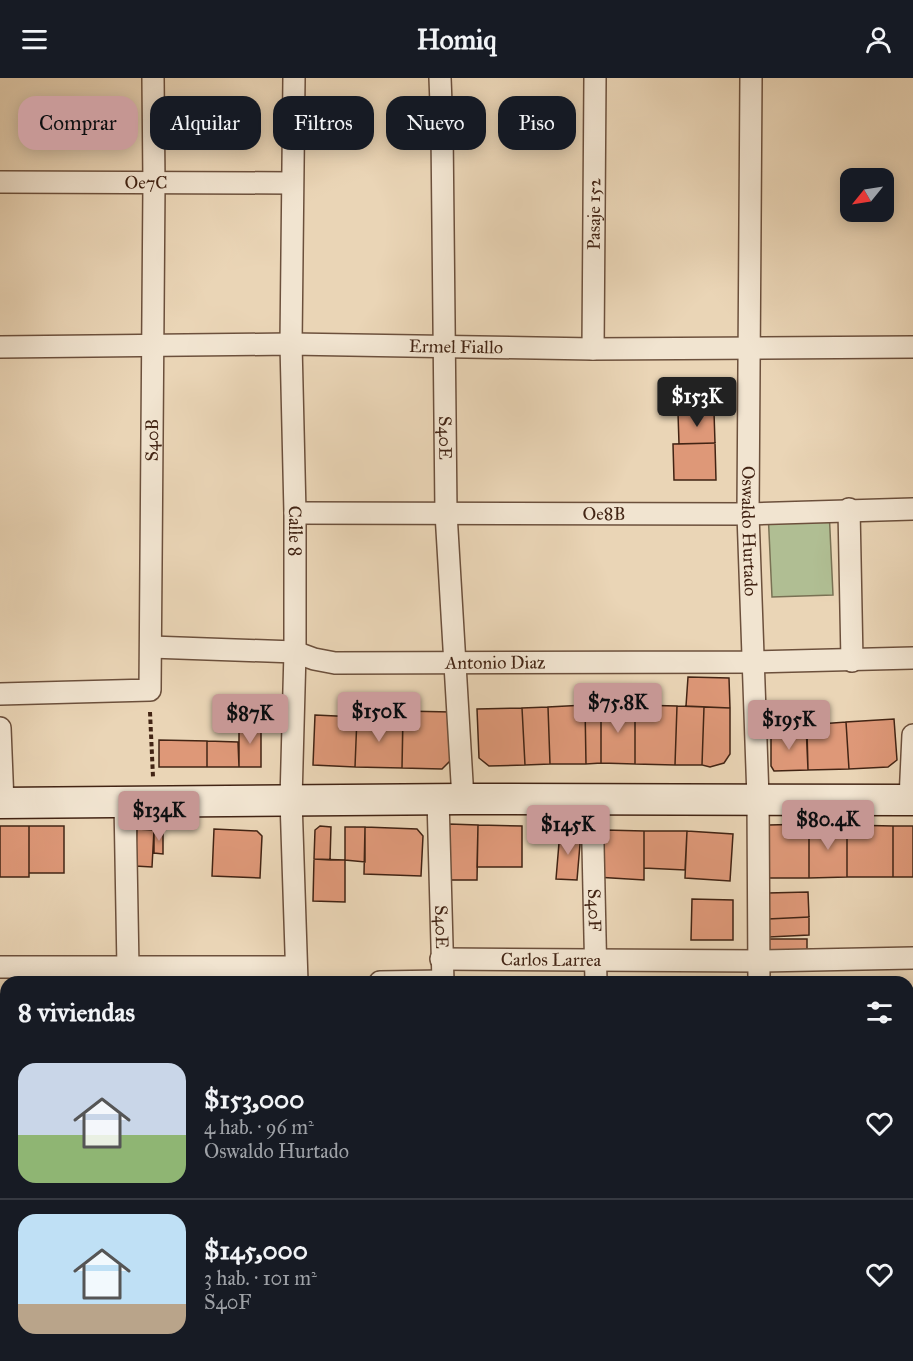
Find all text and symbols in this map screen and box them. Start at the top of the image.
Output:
icon: menu [18,23,51,56]
text: Homiq [417,23,496,56]
icon: person [862,23,895,56]
chip: Comprar [18,96,138,150]
chip: Alquilar [150,96,261,150]
chip: Filtros [273,96,374,150]
chip: Nuevo [386,96,486,150]
chip: Piso [498,96,576,150]
north arrow [840,168,894,222]
map controls [840,168,894,222]
street label: Oe7C [124,171,168,194]
street label: Pasaje 152 [583,178,605,250]
street label: Ermel Fiallo [409,335,503,359]
pin: $153K [655,377,739,428]
text: $153K [671,384,723,408]
street label: S40E [434,416,456,460]
street label: S40B [141,419,163,462]
street label: Oswaldo Hurtado [737,466,762,597]
street label: Oe8B [583,503,625,525]
street label: Calle 8 [284,505,306,556]
street label: Antonio Diaz [444,651,545,674]
pin: $75.8K [569,683,667,734]
text: $75.8K [588,690,648,714]
pin: $150K [337,692,421,743]
pin: $87K [214,694,286,745]
text: $150K [352,699,406,723]
pin: $195K [747,700,831,751]
text: $87K [226,701,274,725]
text: $195K [762,707,816,731]
pin: $134K [117,791,201,842]
text: $134K [132,798,186,822]
pin: $80.4K [779,800,877,851]
pin: $145K [526,805,610,856]
text: $80.4K [796,807,860,831]
text: $145K [541,812,595,836]
street label: S40F [583,888,606,932]
street label: S40E [430,905,453,949]
street label: Carlos Larrea [501,948,602,971]
text: 8 viviendas [18,996,135,1028]
icon: filters [863,996,896,1029]
text: $153,000 [204,1083,304,1115]
icon: home [66,1087,138,1159]
icon: heart [863,1107,896,1140]
text: 4 hab. · 96 m² [204,1115,314,1139]
text: Oswaldo Hurtado [204,1139,349,1163]
text: $145,000 [204,1234,308,1266]
icon: home [66,1238,138,1310]
icon: heart [863,1258,896,1291]
text: 3 hab. · 101 m² [204,1266,317,1290]
text: S40F [204,1290,251,1314]

